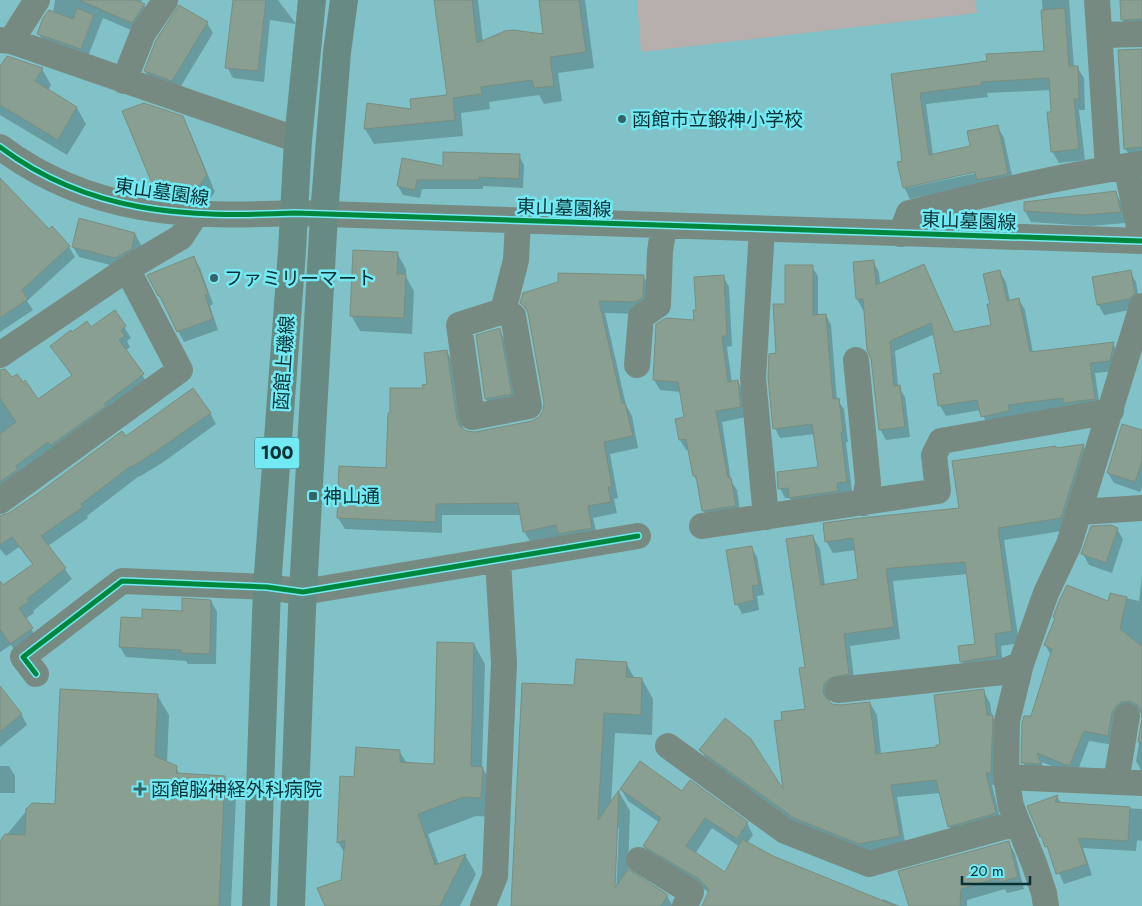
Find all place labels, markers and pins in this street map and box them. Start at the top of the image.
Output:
place label: 函館市立鍛神小学校 [632,106,803,133]
marker: 函館市立鍛神小学校 [616,113,628,125]
place label: ファミリーマート [224,265,376,292]
marker: ファミリーマート [208,272,220,284]
place label: 神山通 [323,483,380,510]
marker: 神山通 [307,490,319,502]
place label: 函館脳神経外科病院 [151,776,322,803]
marker: 函館脳神経外科病院 [133,782,147,796]

